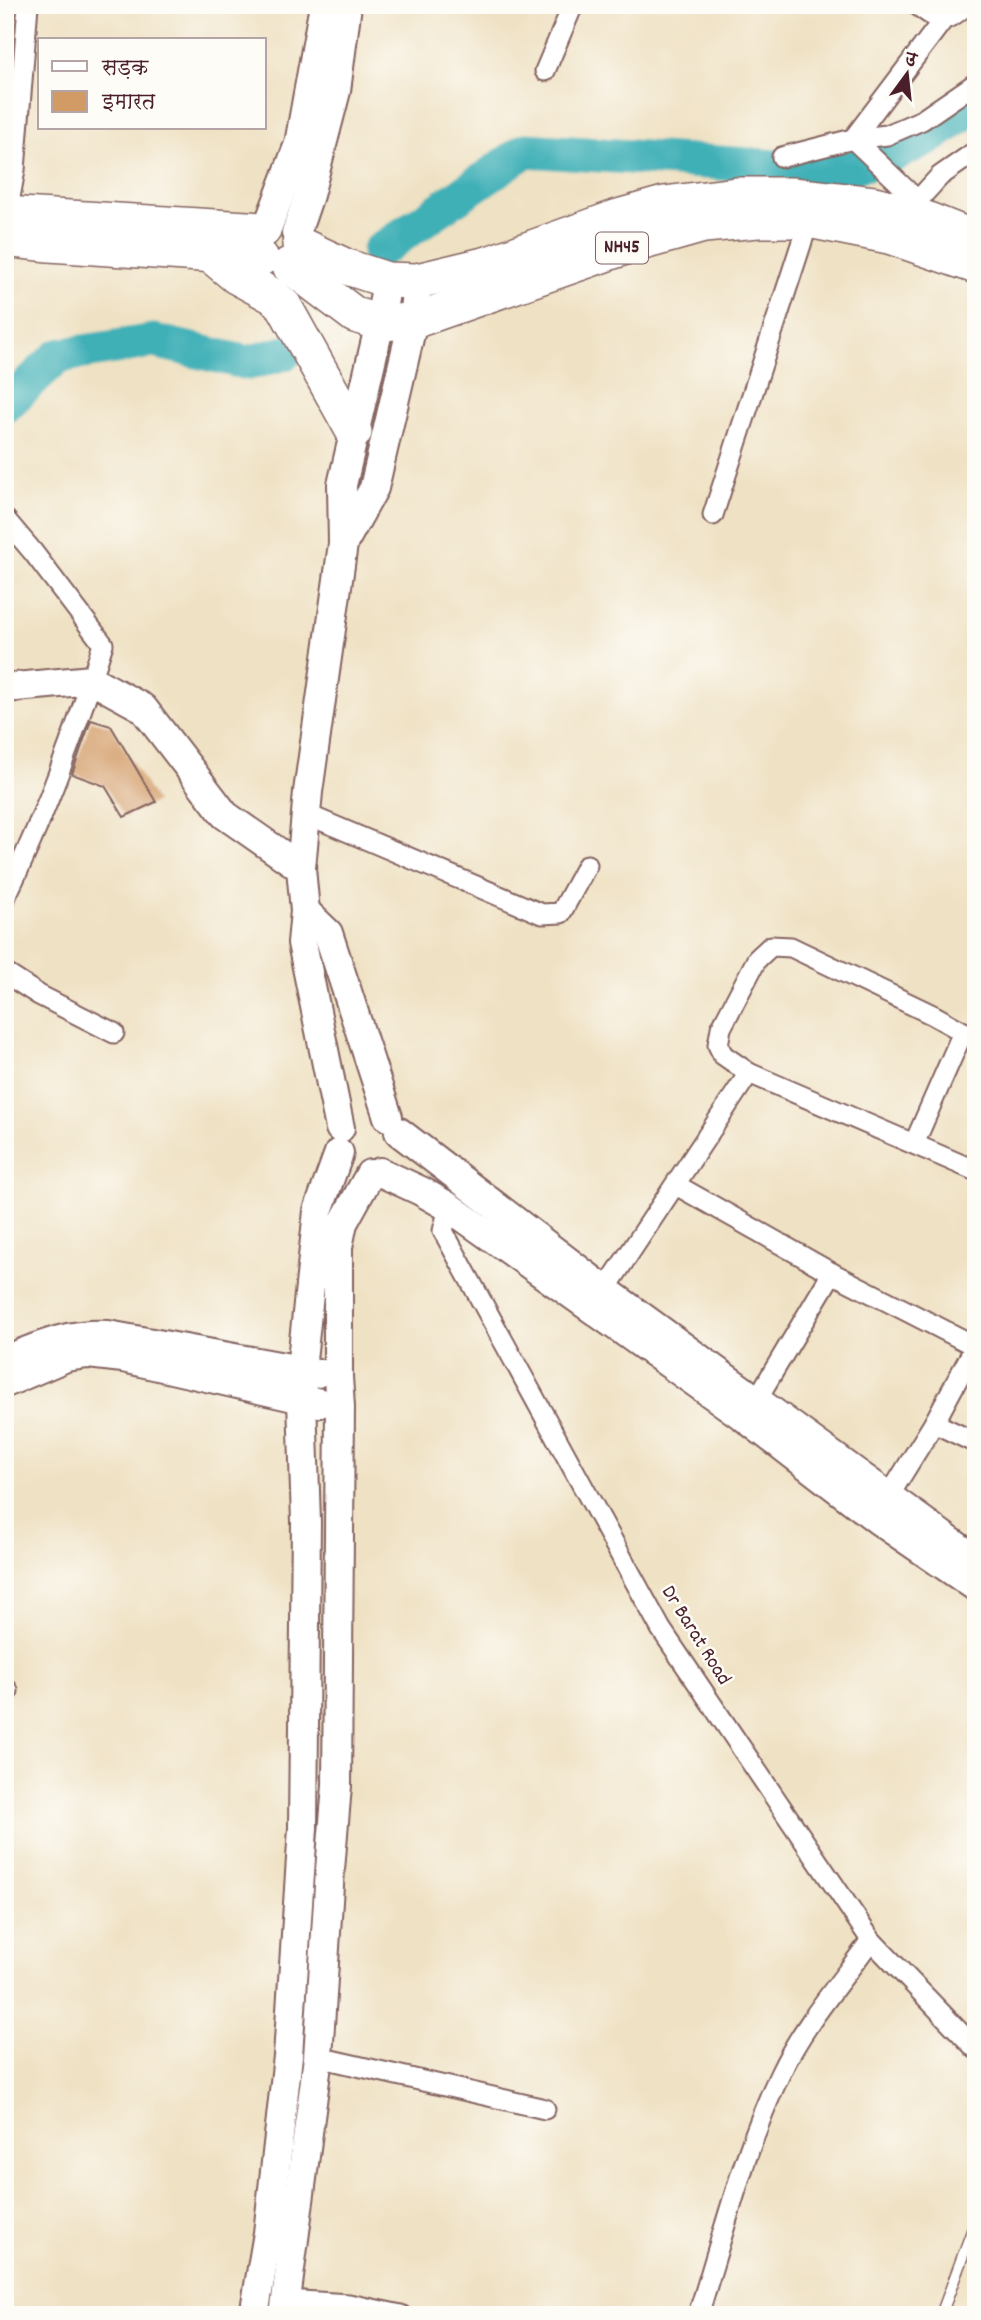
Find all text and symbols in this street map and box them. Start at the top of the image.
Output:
legend [38,38,266,130]
north arrow [872,38,942,108]
text: उ [901,46,920,76]
text: सड़क [101,55,149,85]
text: इमारत [101,89,156,119]
road number: NH45 [596,232,648,264]
street label: Dr Barat Road [652,1580,738,1692]

